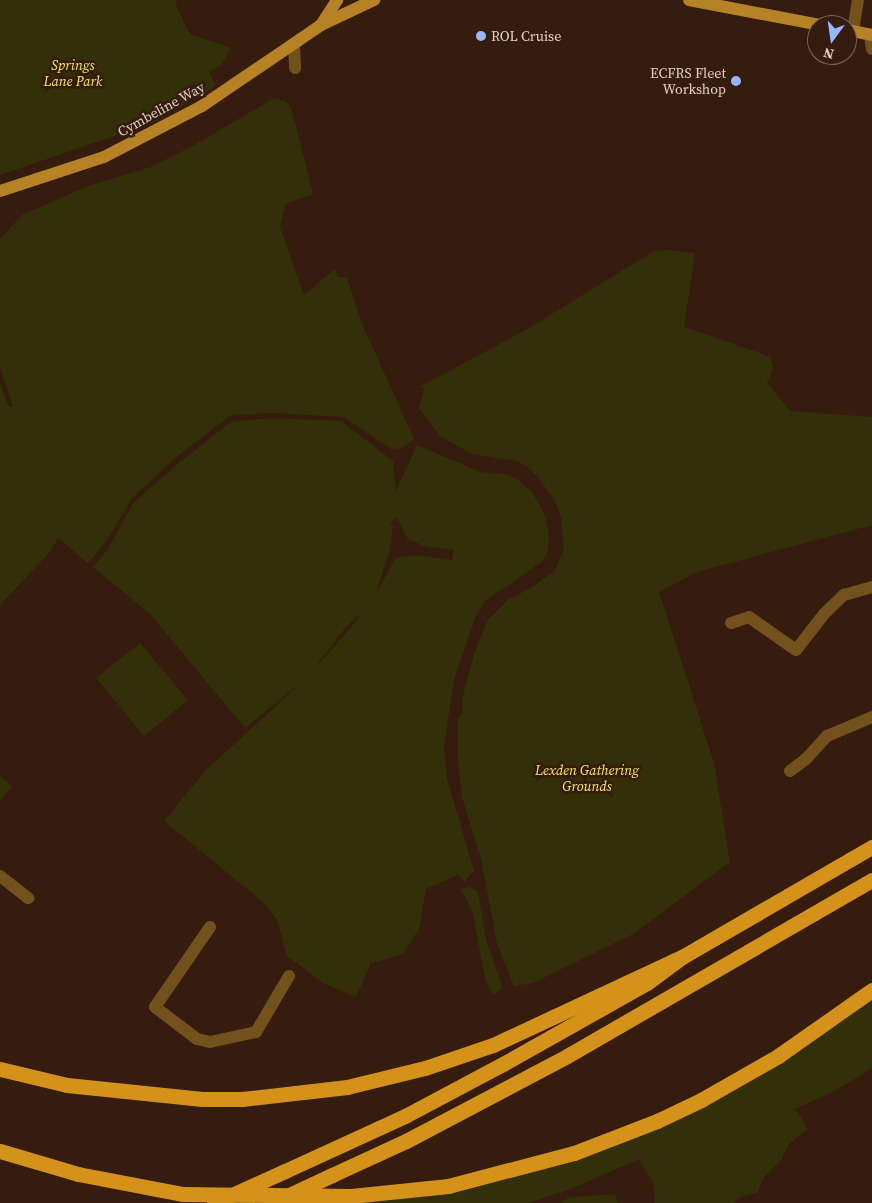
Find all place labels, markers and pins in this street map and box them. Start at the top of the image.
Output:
place label: ROL Cruise [491,28,561,44]
marker: ROL Cruise [475,30,487,42]
place label: ECFRS Fleet Workshop [650,65,726,98]
marker: ECFRS Fleet Workshop [730,75,742,87]

